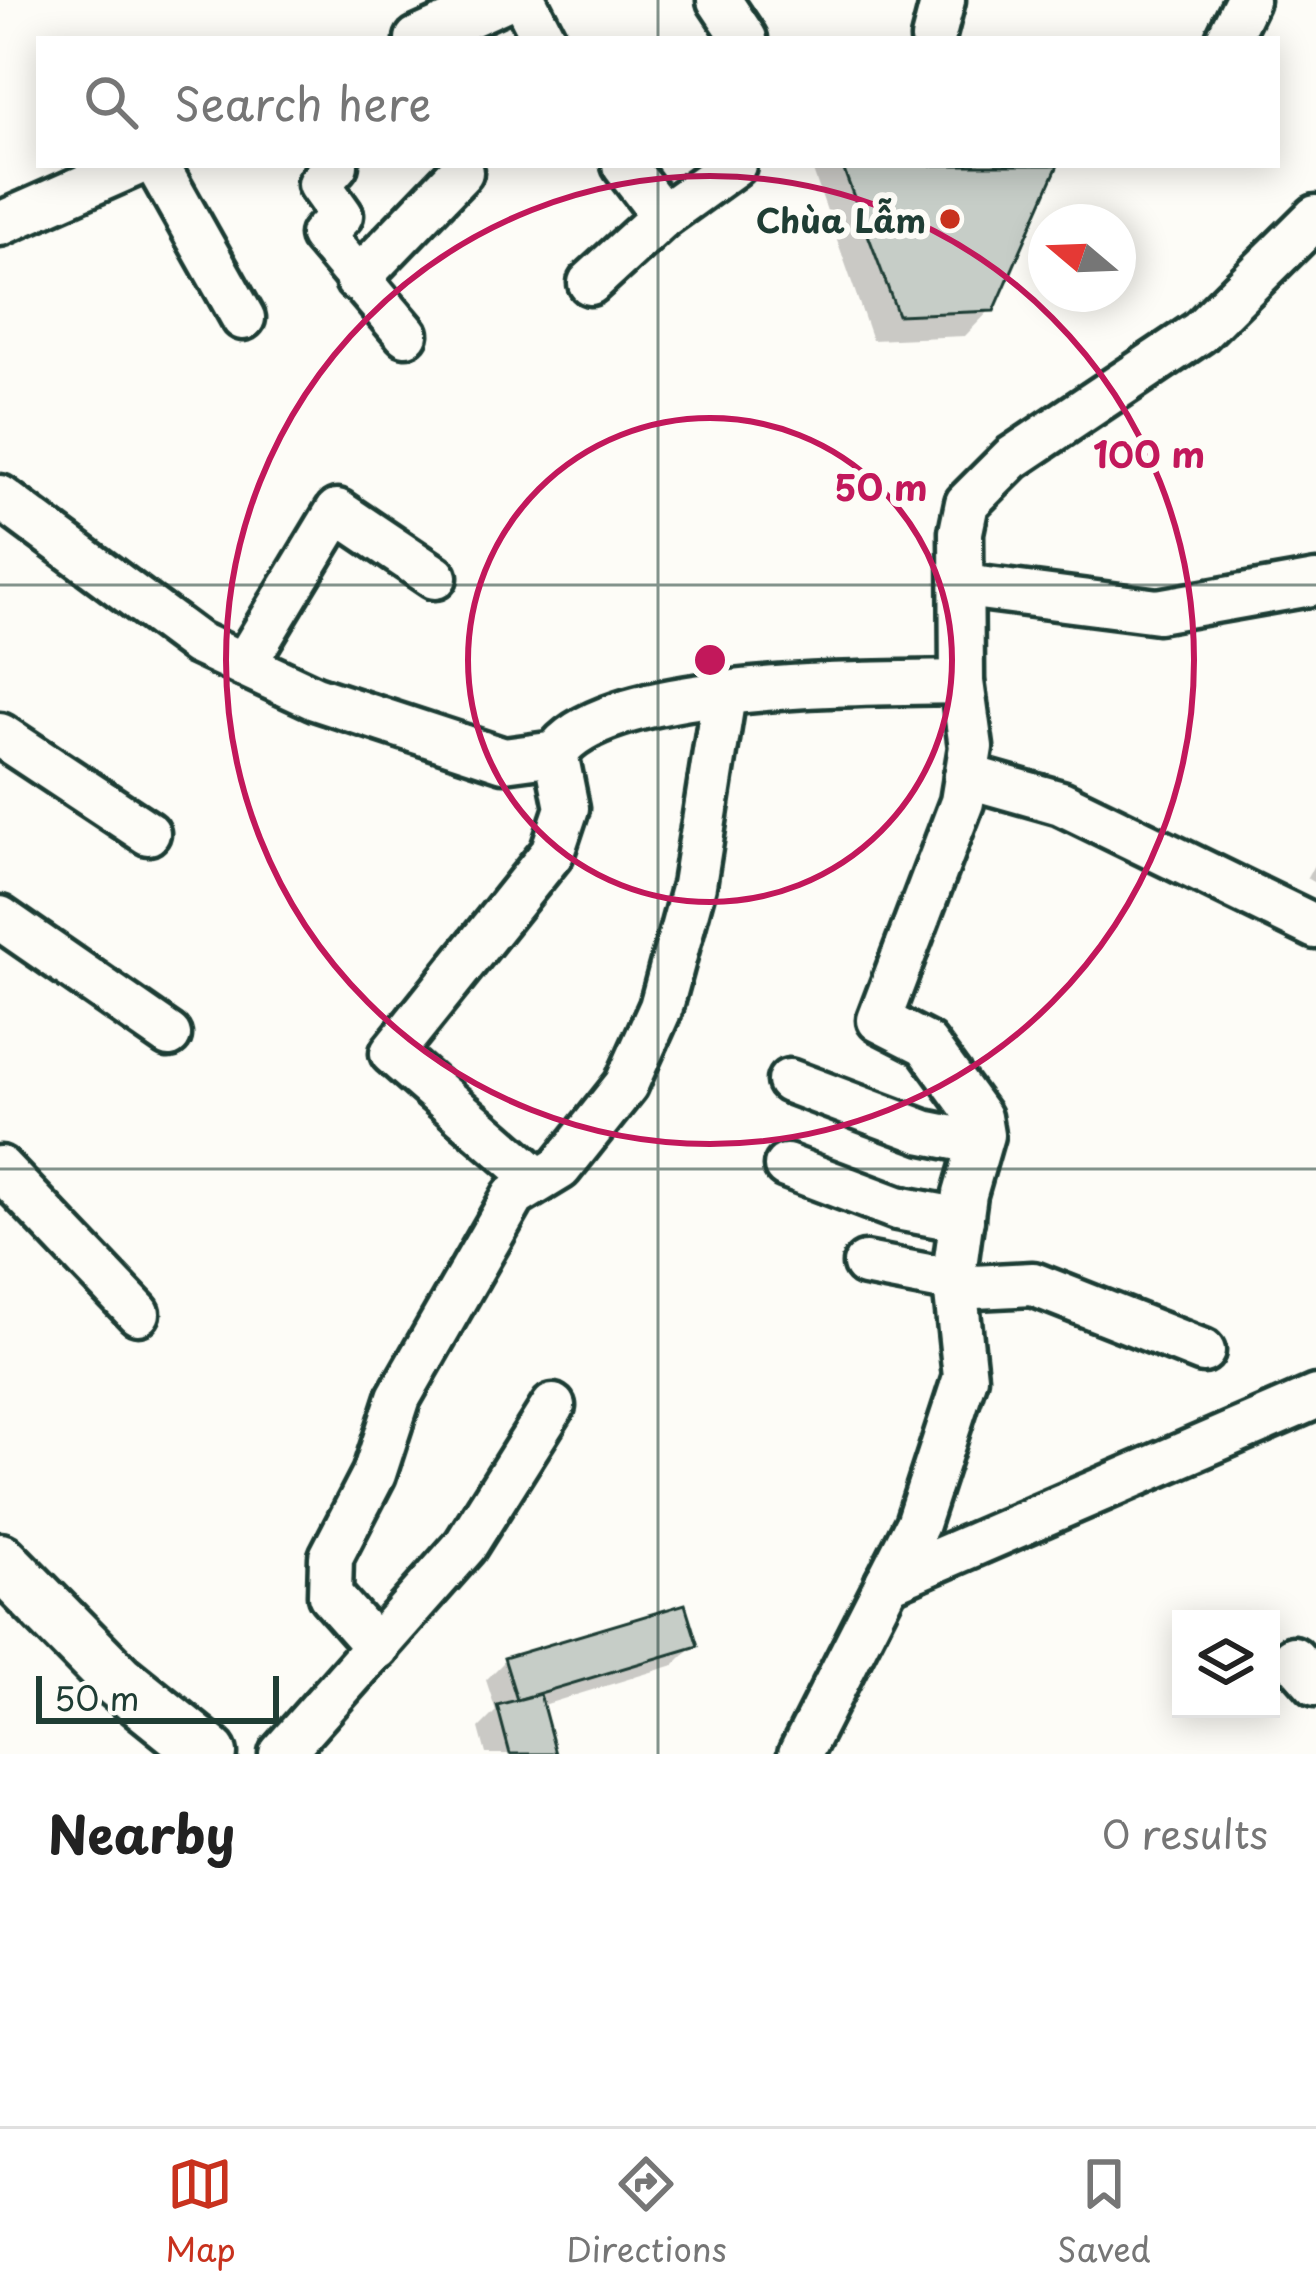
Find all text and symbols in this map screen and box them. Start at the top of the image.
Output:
search box [36,36,1280,168]
text: Search here [174,68,431,136]
icon: search [78,69,144,135]
place label: Chùa Lẫm [756,194,926,244]
north arrow [1028,204,1136,312]
marker: Chùa Lẫm [937,206,963,232]
text: 100 m [1093,426,1205,480]
text: 50 m [834,459,928,513]
centre of rings [689,639,731,681]
map controls [1172,1610,1280,1718]
button: layers [1172,1610,1280,1718]
scale bar [36,1670,279,1723]
text: 50 m [54,1672,140,1722]
text: Nearby [48,1794,235,1871]
text: 0 results [1102,1803,1268,1862]
tab: Map [165,2151,236,2273]
tab: Directions [566,2151,727,2273]
tab: Saved [1057,2151,1151,2273]

